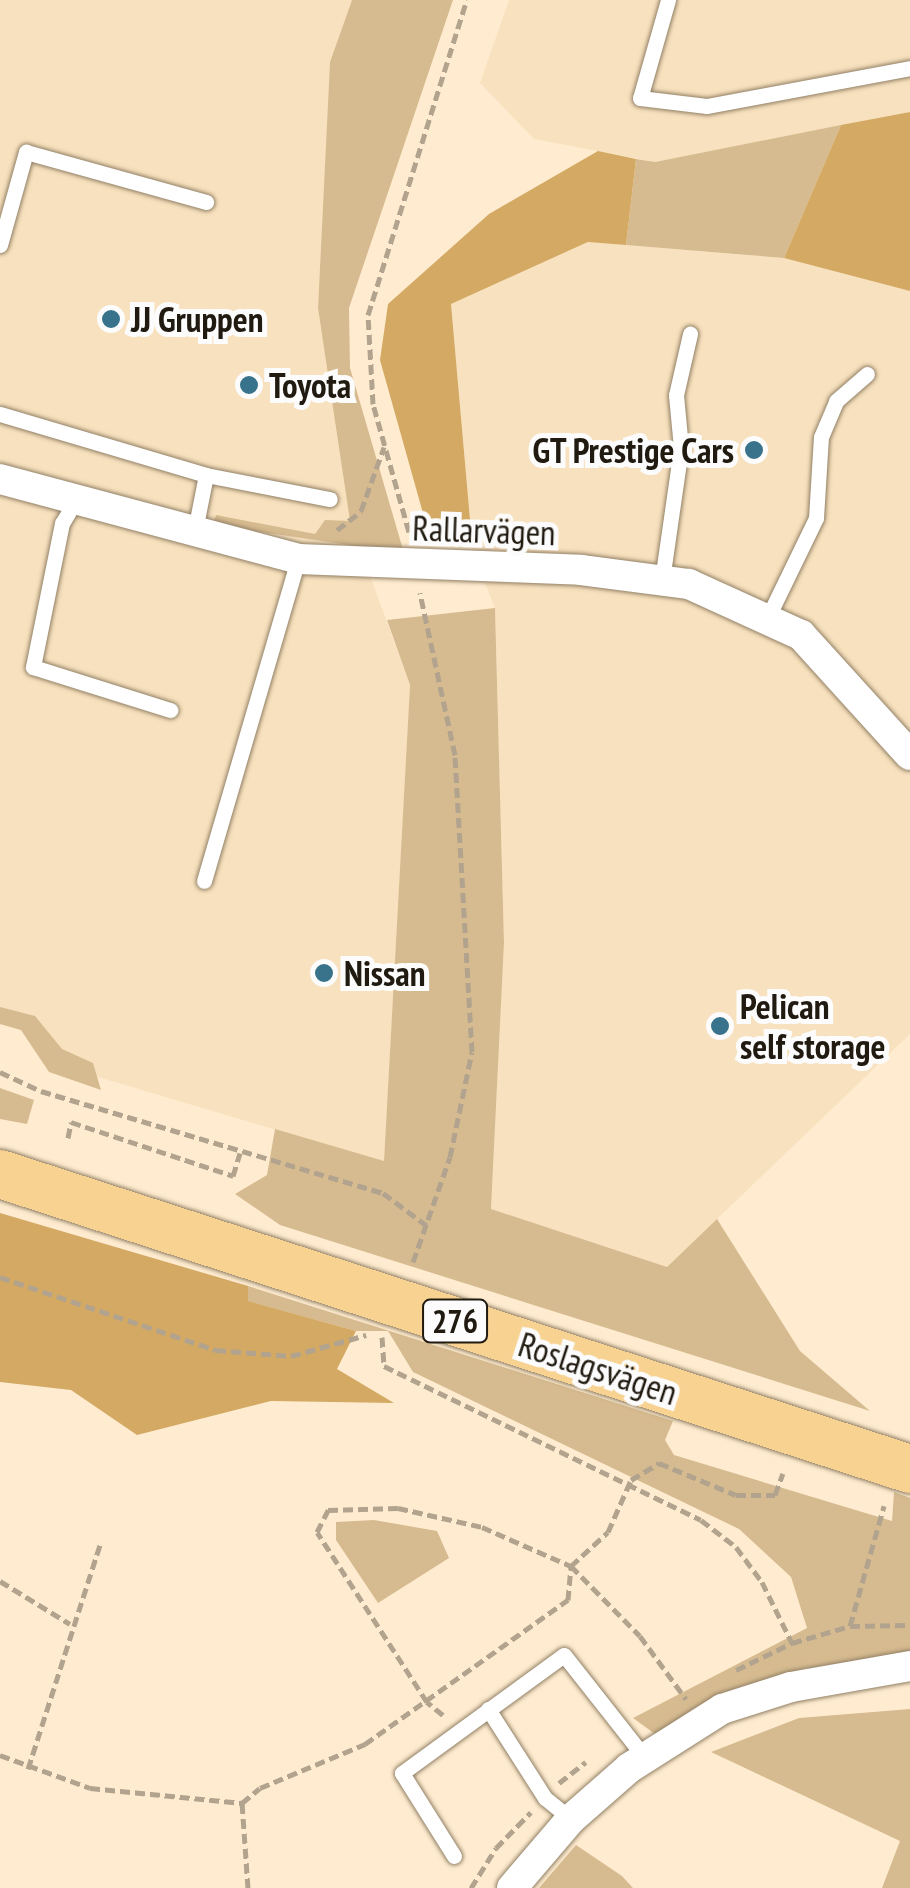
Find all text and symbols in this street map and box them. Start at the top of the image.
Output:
place label: JJ Gruppen [131,298,264,340]
marker: JJ Gruppen [100,308,122,330]
place label: Toyota [269,364,351,406]
marker: Toyota [238,374,260,396]
place label: GT Prestige Cars [531,429,734,471]
marker: GT Prestige Cars [743,439,765,461]
street label: Rallarvägen [412,507,556,553]
place label: Nissan [344,952,425,994]
marker: Nissan [313,962,335,984]
place label: Pelican self storage [740,985,885,1067]
marker: Pelican self storage [709,1015,731,1037]
road number: 276 [420,1294,490,1348]
street label: Roslagsvägen [514,1323,682,1413]

